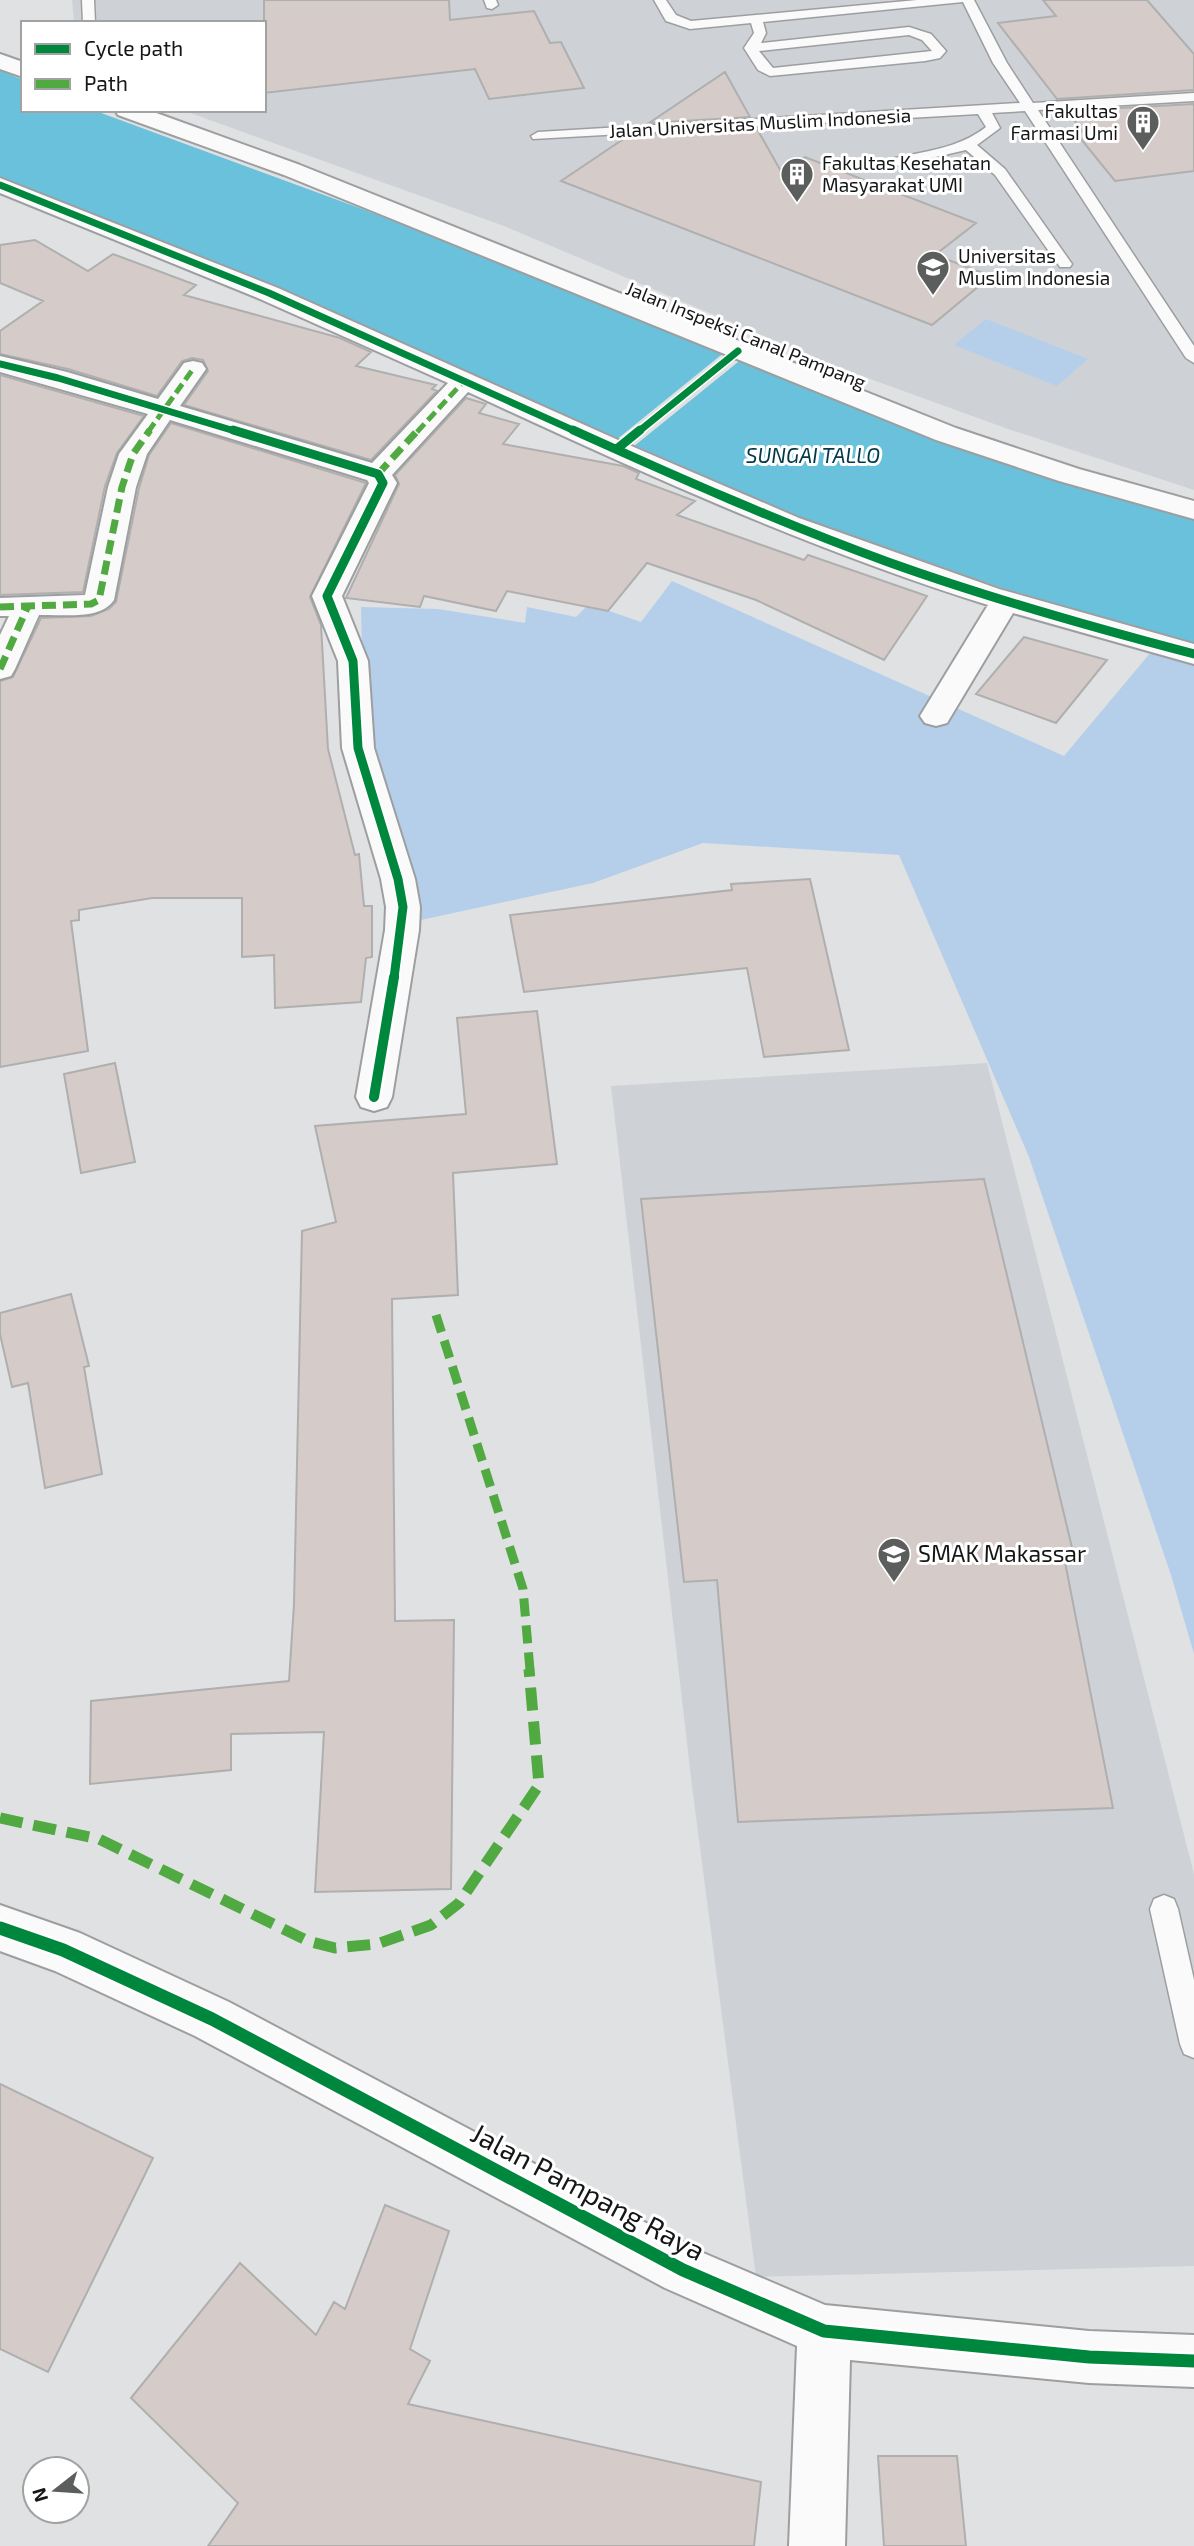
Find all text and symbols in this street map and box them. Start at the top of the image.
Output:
legend [21,21,266,112]
text: Cycle path [84,35,183,60]
text: Path [84,70,128,95]
place label: Fakultas Farmasi Umi [1010,99,1118,144]
street label: Jalan Universitas Muslim Indonesia [608,103,912,142]
building icon: Fakultas Farmasi Umi [1124,103,1162,152]
place label: Fakultas Kesehatan Masyarakat UMI [822,151,991,196]
building icon: Fakultas Kesehatan Masyarakat UMI [778,155,816,204]
place label: Universitas Muslim Indonesia [958,244,1110,289]
school or university icon: Universitas Muslim Indonesia [914,248,952,297]
street label: Jalan Inspeksi Canal Pampang [623,276,870,393]
water label: SUNGAI TALLO [746,442,880,467]
school or university icon: SMAK Makassar [875,1535,913,1584]
place label: SMAK Makassar [918,1539,1086,1567]
street label: Jalan Pampang Raya [466,2115,711,2267]
north arrow [21,2455,91,2525]
text: N [26,2485,52,2505]

